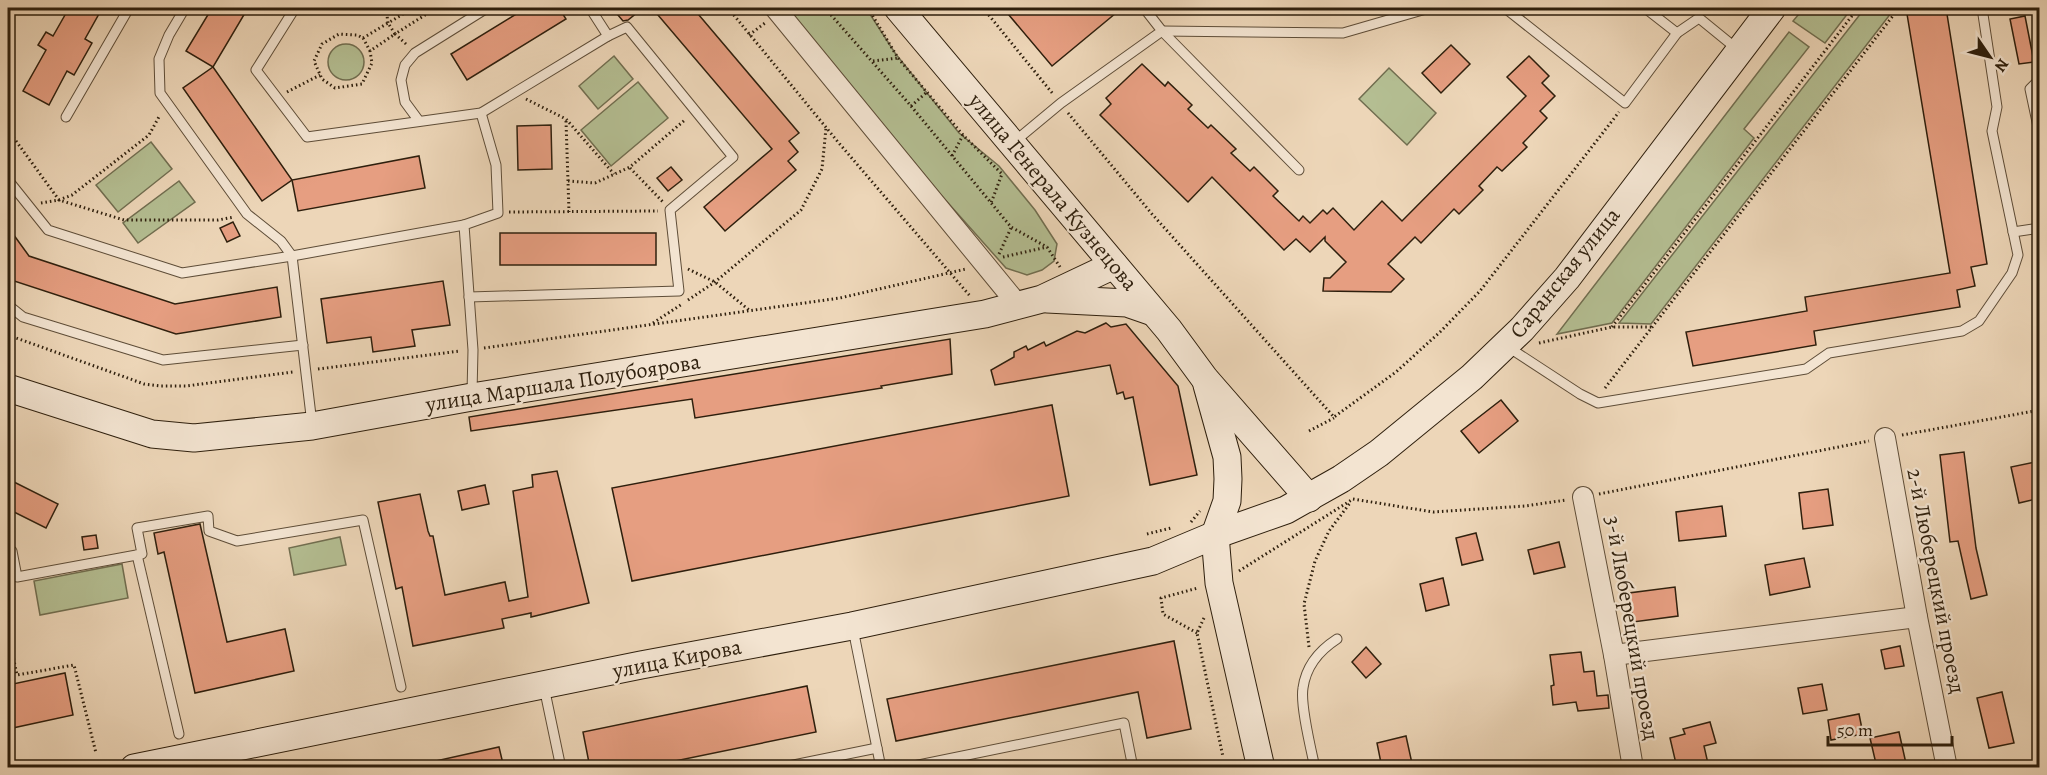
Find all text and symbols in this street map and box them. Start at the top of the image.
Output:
north arrow [1960,27,2020,87]
text: N [1989,54,2014,76]
street label: улица Генерала Кузнецова [961,86,1145,298]
street label: Саранская улица [1503,201,1628,345]
street label: улица Маршала Полубоярова [423,346,703,420]
street label: 2-й Люберецкий проезд [1899,466,1973,696]
street label: 3-й Люберецкий проезд [1597,513,1667,743]
street label: улица Кирова [609,632,745,686]
scale bar [1828,709,1952,747]
text: 50 m [1837,718,1873,742]

